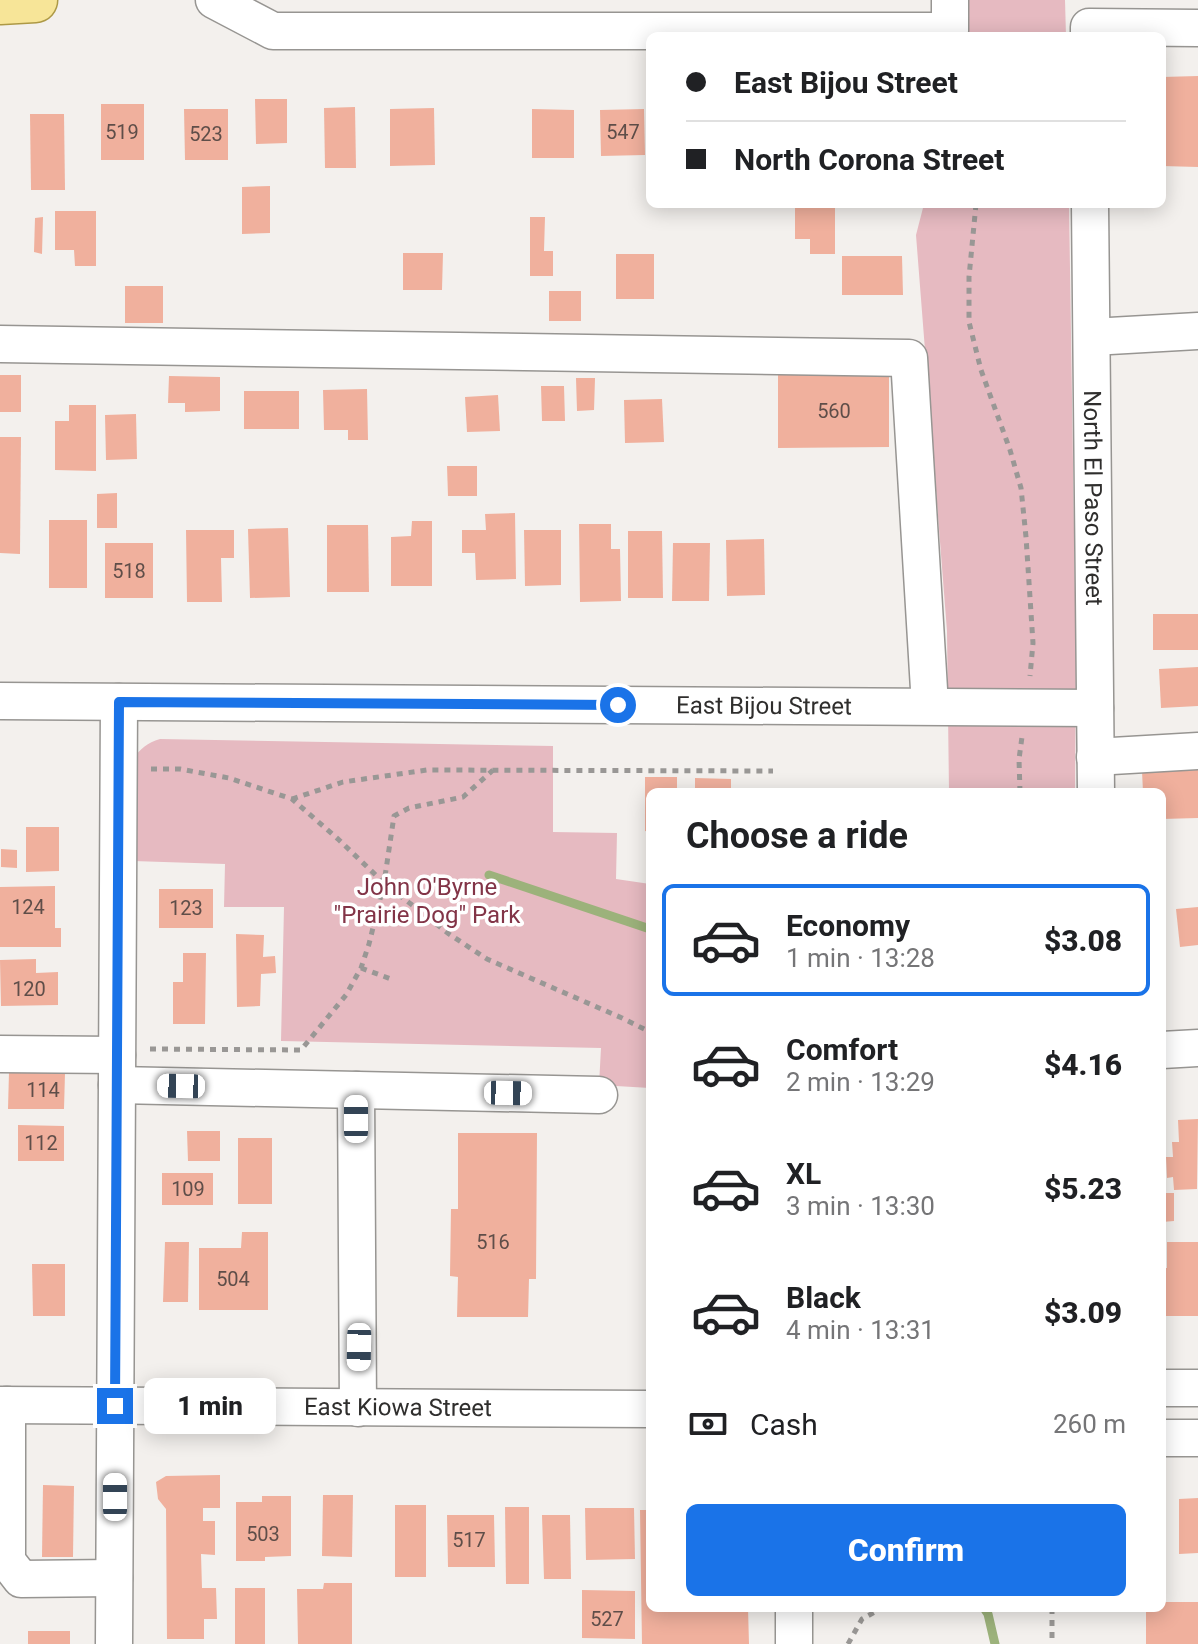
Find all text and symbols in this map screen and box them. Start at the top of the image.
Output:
text: East Bijou Street [734,65,958,100]
house number: 519 [105,120,139,144]
house number: 547 [606,120,640,144]
house number: 523 [189,122,223,146]
text: North Corona Street [734,142,1004,177]
street label: North El Paso Street [1078,390,1108,606]
house number: 560 [817,399,851,423]
house number: 518 [112,559,146,583]
route start [600,687,636,723]
street label: East Bijou Street [676,691,852,720]
text: Choose a ride [686,815,908,857]
park label: John O'Byrne "Prairie Dog" Park [334,873,521,929]
house number: 124 [11,895,45,919]
house number: 123 [169,896,203,920]
icon: car [690,904,762,976]
text: Economy [786,908,910,943]
text: $3.08 [1044,923,1122,958]
text: 1 min · 13:28 [786,943,935,973]
house number: 120 [12,977,46,1001]
icon: car [690,1028,762,1100]
text: Comfort [786,1032,898,1067]
text: $4.16 [1044,1047,1122,1082]
text: 2 min · 13:29 [786,1067,935,1097]
car [157,1074,205,1098]
house number: 114 [26,1078,60,1102]
car [484,1081,532,1105]
car [344,1095,368,1143]
house number: 112 [24,1131,58,1155]
icon: car [690,1152,762,1224]
text: XL [786,1156,821,1191]
text: $5.23 [1044,1171,1122,1206]
house number: 109 [171,1177,205,1201]
text: 3 min · 13:30 [786,1191,935,1221]
house number: 516 [476,1230,510,1254]
house number: 504 [216,1267,250,1291]
icon: car [690,1276,762,1348]
text: Black [786,1280,861,1315]
text: $3.09 [1044,1295,1122,1330]
text: 4 min · 13:31 [786,1315,935,1345]
car [347,1323,371,1371]
callout: 1 min [143,1378,275,1434]
route end [97,1388,133,1424]
text: 1 min [177,1391,243,1421]
street label: East Kiowa Street [304,1393,492,1422]
icon: cash [686,1402,730,1446]
text: Cash [750,1407,818,1442]
text: 260 m [1053,1409,1126,1439]
car [103,1473,127,1521]
button: Confirm [686,1504,1126,1596]
house number: 503 [246,1522,280,1546]
house number: 517 [452,1528,486,1552]
house number: 527 [590,1607,624,1631]

